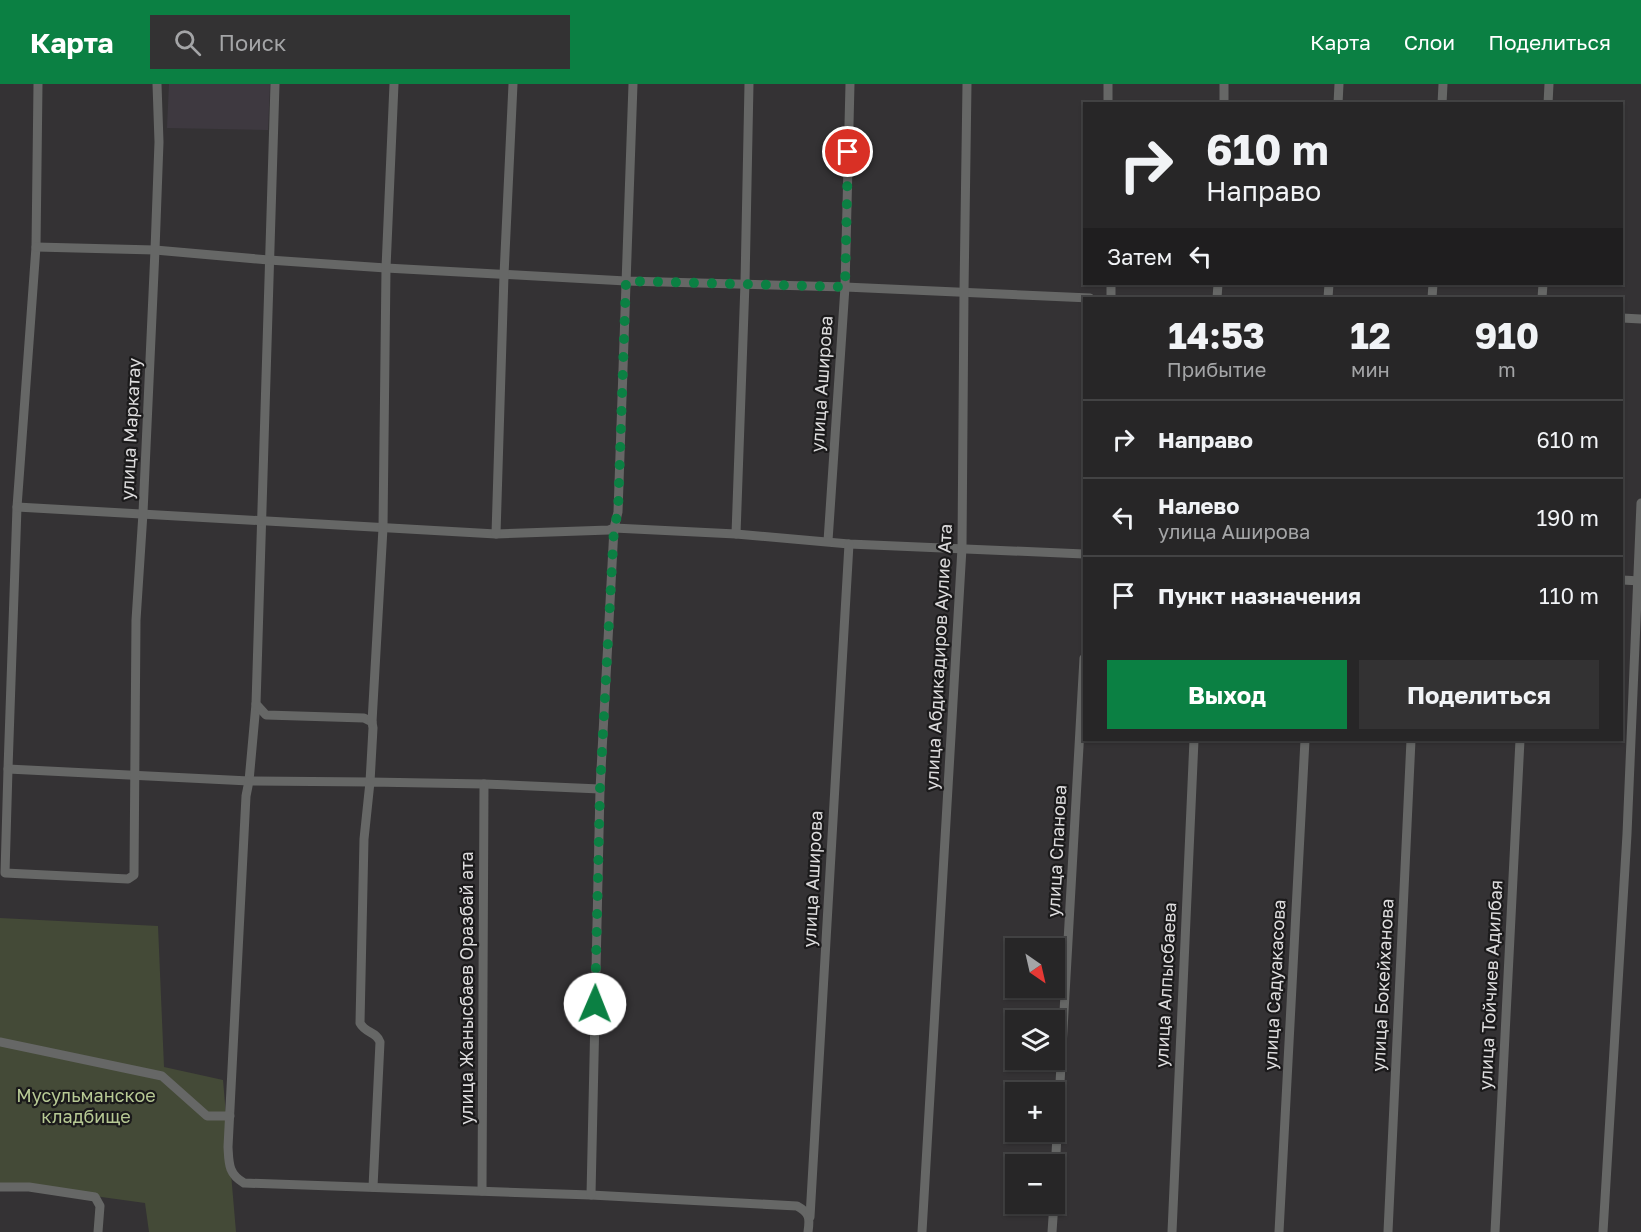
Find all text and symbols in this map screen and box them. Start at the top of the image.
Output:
search box [150,15,570,69]
text: Карта [30,26,114,59]
icon: search [171,26,204,59]
text: Поиск [219,29,286,56]
text: Карта [1310,29,1371,55]
text: Слои [1404,29,1455,55]
text: Поделиться [1488,29,1611,55]
text: 610 m [1206,124,1329,174]
pin [822,126,873,177]
icon: right [1107,126,1185,204]
icon: arrive [831,135,864,168]
text: Направо [1206,175,1321,207]
icon: left [1184,240,1217,273]
text: Затем [1107,243,1172,270]
text: 14:53 [1168,314,1265,357]
text: 12 [1350,314,1391,357]
text: 910 [1474,314,1539,357]
street label: улица Аширова [805,315,837,453]
street label: улица Маркатау [115,357,145,501]
text: Прибытие [1167,357,1266,381]
text: мин [1351,357,1390,381]
text: m [1498,357,1516,381]
icon: right [1107,423,1140,456]
text: Направо [1158,426,1253,453]
text: 610 m [1536,426,1599,453]
text: Налево [1158,492,1240,519]
icon: left [1107,501,1140,534]
text: 190 m [1536,504,1599,531]
text: улица Аширова [1158,519,1310,543]
street label: улица Абдикадиров Аулие Ата [920,523,956,791]
icon: arrive [1107,579,1140,612]
text: Пункт назначения [1158,582,1361,609]
text: 110 m [1539,582,1599,609]
button: Выход [1107,660,1347,729]
button: Поделиться [1359,660,1599,729]
street label: улица Спанова [1042,784,1070,918]
street label: улица Аширова [797,810,827,948]
street label: улица Жанысбаев Оразбай ата [455,851,477,1125]
street label: улица Тойчиев Адилбая [1474,879,1506,1091]
street label: улица Бокейханова [1366,898,1398,1072]
street label: улица Садуакасова [1259,899,1289,1071]
street label: улица Алпысбаева [1150,902,1180,1068]
north arrow [1005,938,1065,998]
map controls [1005,938,1065,1214]
position arrow [563,972,627,1036]
button: layers [1005,1010,1065,1070]
button: + [1005,1082,1065,1142]
park label: Мусульманское кладбище [16,1084,156,1127]
button: − [1005,1154,1065,1214]

